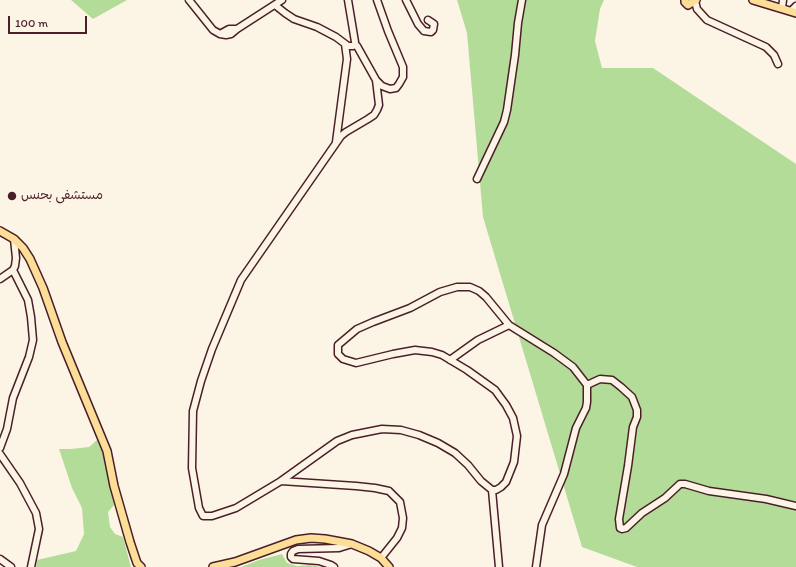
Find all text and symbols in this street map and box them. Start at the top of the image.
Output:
scale bar [10,8,89,34]
text: 100 m [15,16,48,30]
place label: مستشفى بحنس [21,188,103,204]
marker: مستشفى بحنس [6,190,18,202]

